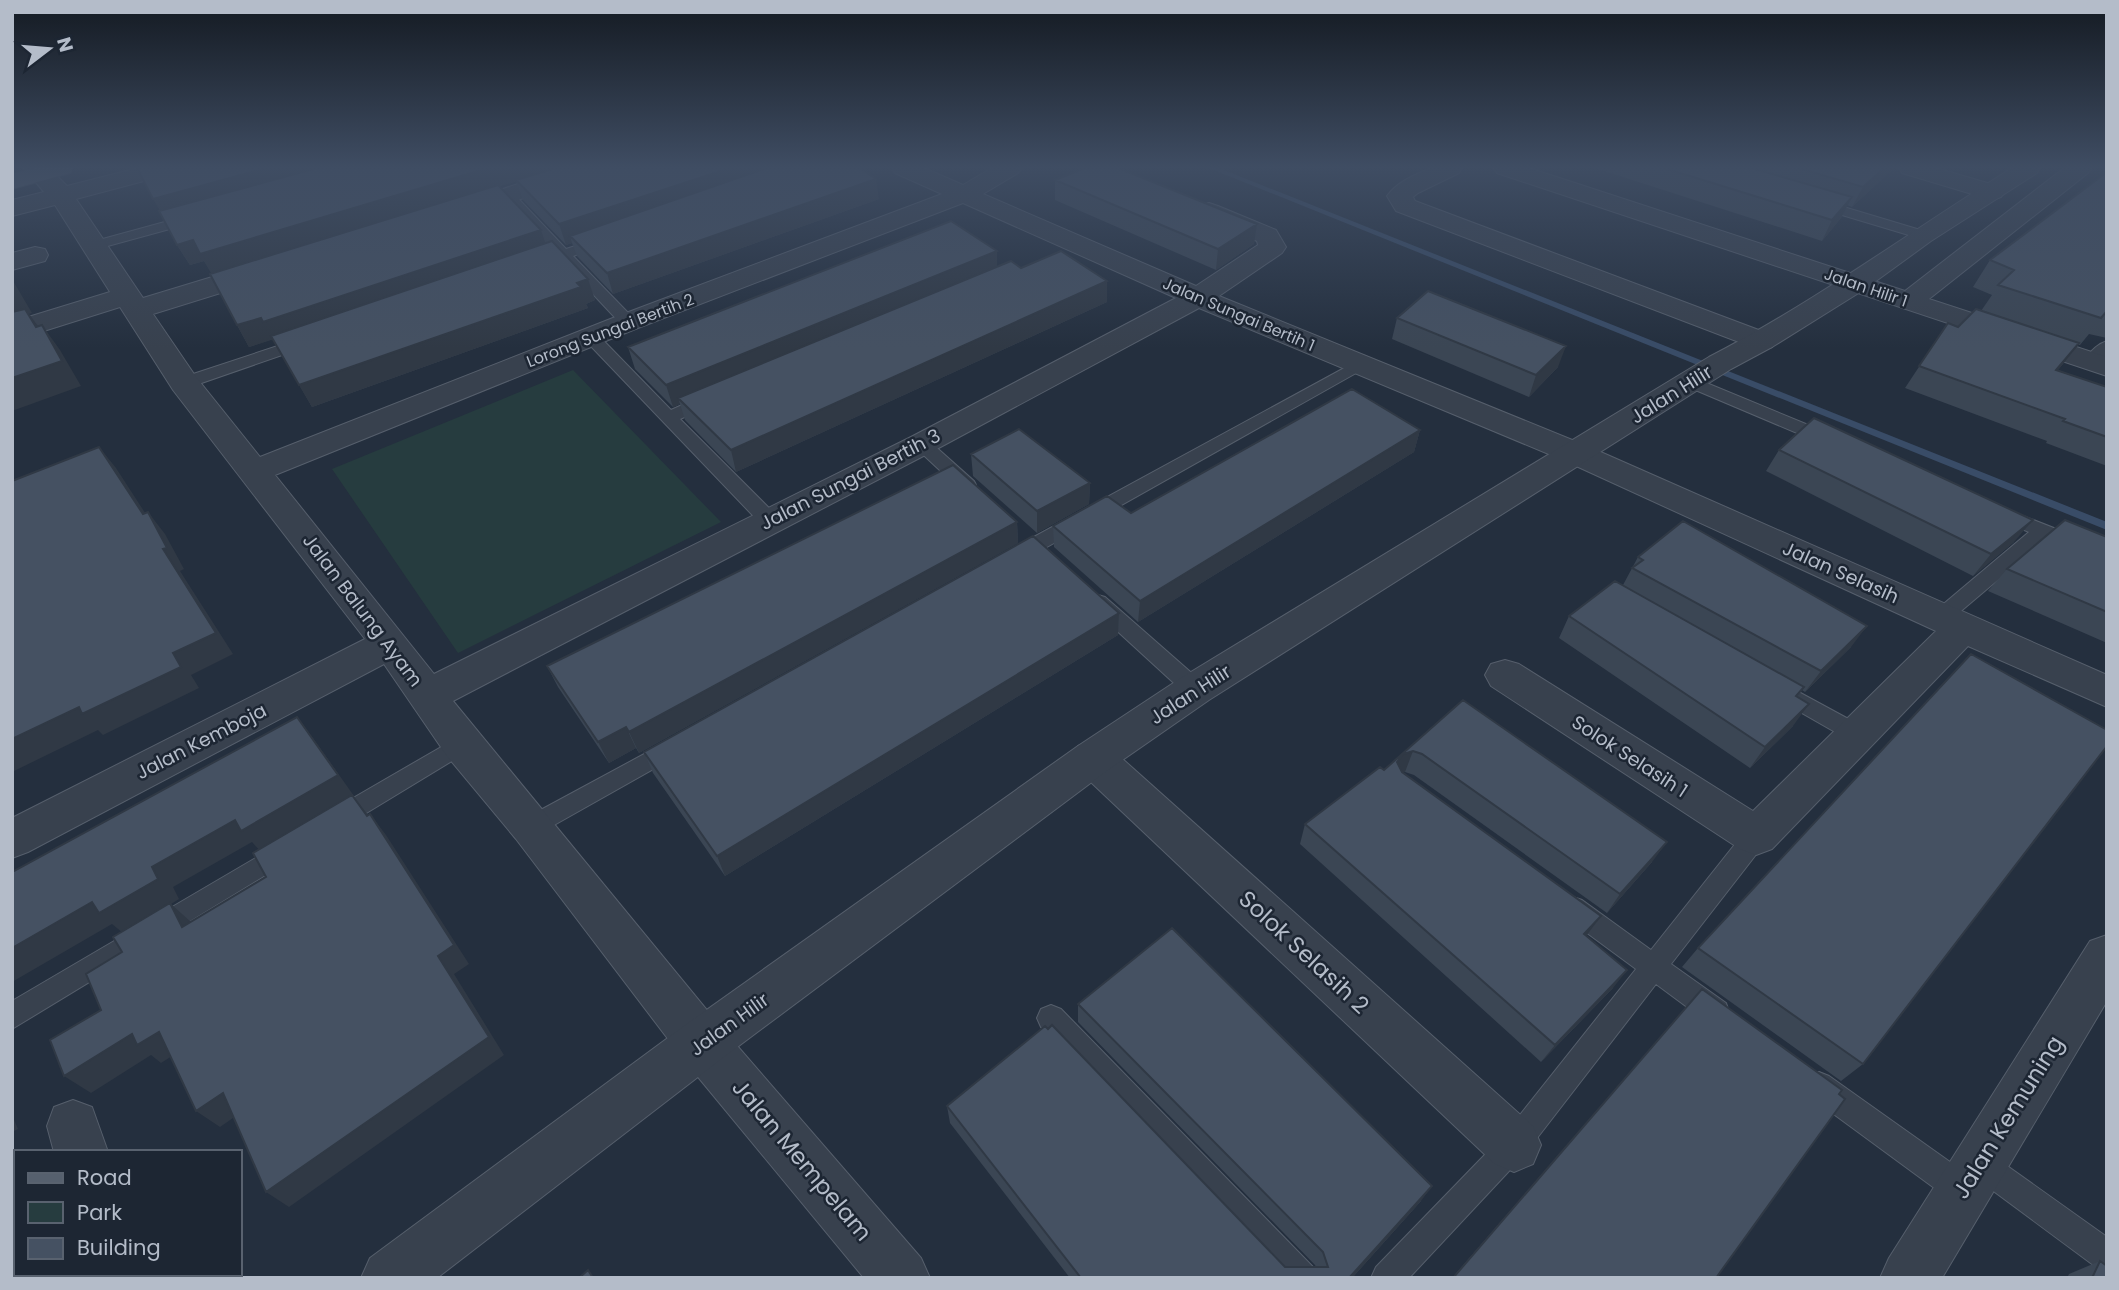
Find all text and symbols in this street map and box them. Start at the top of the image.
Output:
north arrow [14,14,84,84]
text: N [50,34,80,55]
street label: Jalan Hilir 1 [1821,262,1911,312]
street label: Jalan Sungai Bertih 1 [1159,272,1318,357]
street label: Lorong Sungai Bertih 2 [523,288,697,373]
street label: Jalan Hilir [1625,359,1717,430]
street label: Jalan Sungai Bertih 3 [755,422,945,537]
street label: Jalan Balung Ayam [296,528,429,692]
street label: Jalan Selasih [1778,535,1903,610]
street label: Jalan Hilir [1144,658,1236,731]
street label: Jalan Kemboja [131,697,271,786]
street label: Solok Selasih 1 [1566,709,1693,804]
street label: Solok Selasih 2 [1232,883,1376,1021]
street label: Jalan Hilir [684,986,774,1062]
street label: Jalan Kemuning [1945,1029,2071,1205]
street label: Jalan Mempelam [725,1072,879,1248]
legend [14,1150,242,1276]
text: Road [77,1163,132,1192]
text: Park [77,1198,122,1227]
text: Building [77,1233,161,1262]

